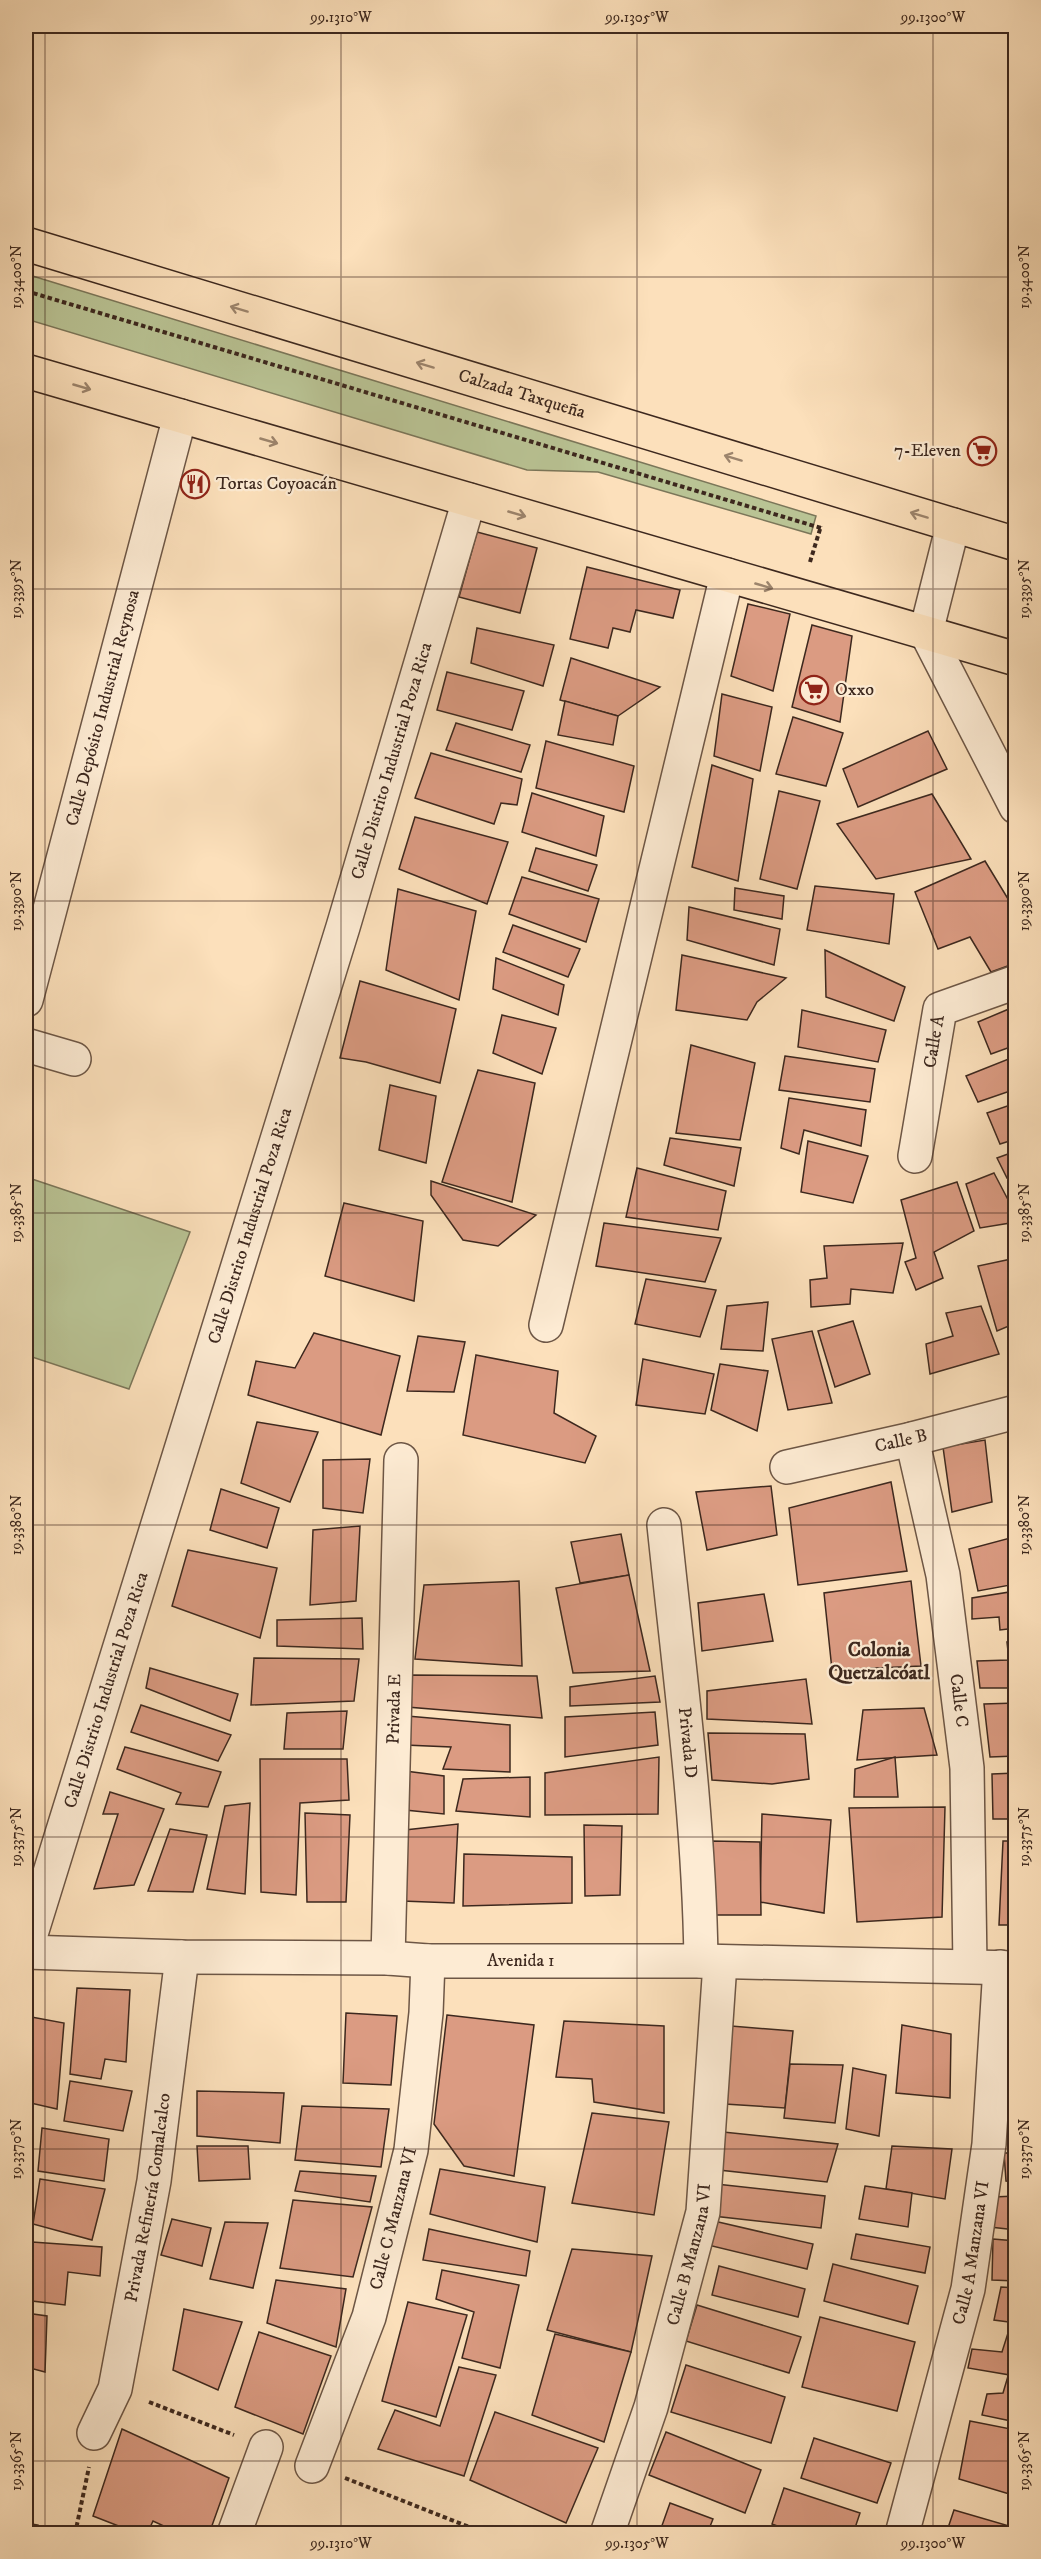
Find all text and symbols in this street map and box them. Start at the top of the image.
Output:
text: 99.1310°W [309,8,372,27]
text: 99.1305°W [604,8,669,27]
text: 99.1300°W [900,8,965,27]
text: 19.3400°N [7,245,26,309]
text: 19.3400°N [1015,245,1034,309]
one-way arrow [230,303,249,314]
one-way arrow [416,359,435,370]
street label: Calzada Taxqueña [456,365,588,424]
one-way arrow [72,382,91,393]
supermarket icon: 7-Eleven [966,435,998,467]
one-way arrow [259,436,278,448]
place label: 7-Eleven [894,440,962,462]
one-way arrow [724,452,743,463]
restaurant icon: Tortas Coyoacán [179,468,211,500]
place label: Tortas Coyoacán [216,473,337,495]
one-way arrow [507,508,526,520]
one-way arrow [910,509,929,520]
text: 19.3395°N [7,559,26,619]
text: 19.3395°N [1015,559,1034,619]
one-way arrow [754,580,773,592]
street label: Calle Depósito Industrial Reynosa [61,587,145,829]
street label: Calle Distrito Industrial Poza Rica [347,640,437,882]
supermarket icon: Oxxo [798,674,830,706]
place label: Oxxo [835,679,874,701]
text: 19.3390°N [7,871,26,931]
text: 19.3390°N [1015,871,1034,931]
street label: Calle A [919,1013,950,1070]
street label: Calle Distrito Industrial Poza Rica [203,1105,297,1347]
text: 19.3385°N [7,1183,26,1243]
text: 19.3385°N [1015,1183,1034,1243]
street label: Calle B [873,1424,930,1458]
text: 19.3380°N [7,1495,26,1555]
text: 19.3380°N [1015,1495,1034,1555]
street label: Calle Distrito Industrial Poza Rica [60,1569,154,1811]
district label: Colonia Quetzalcóatl [828,1638,931,1686]
street label: Privada E [383,1673,406,1745]
street label: Calle C [944,1673,973,1729]
street label: Privada D [673,1706,702,1779]
text: 19.3375°N [7,1807,26,1867]
text: 19.3375°N [1015,1807,1034,1867]
street label: Avenida 1 [487,1950,555,1972]
street label: Privada Refinería Comalcalco [120,2092,176,2304]
text: 19.3370°N [7,2119,26,2179]
text: 19.3370°N [1015,2119,1034,2179]
street label: Calle C Manzana VI [365,2145,422,2292]
street label: Calle A Manzana VI [948,2179,995,2327]
street label: Calle B Manzana VI [662,2183,716,2328]
text: 19.3365°N [7,2431,26,2491]
text: 19.3365°N [1015,2431,1034,2491]
text: 99.1310°W [309,2534,372,2553]
text: 99.1305°W [604,2534,669,2553]
text: 99.1300°W [900,2534,965,2553]

